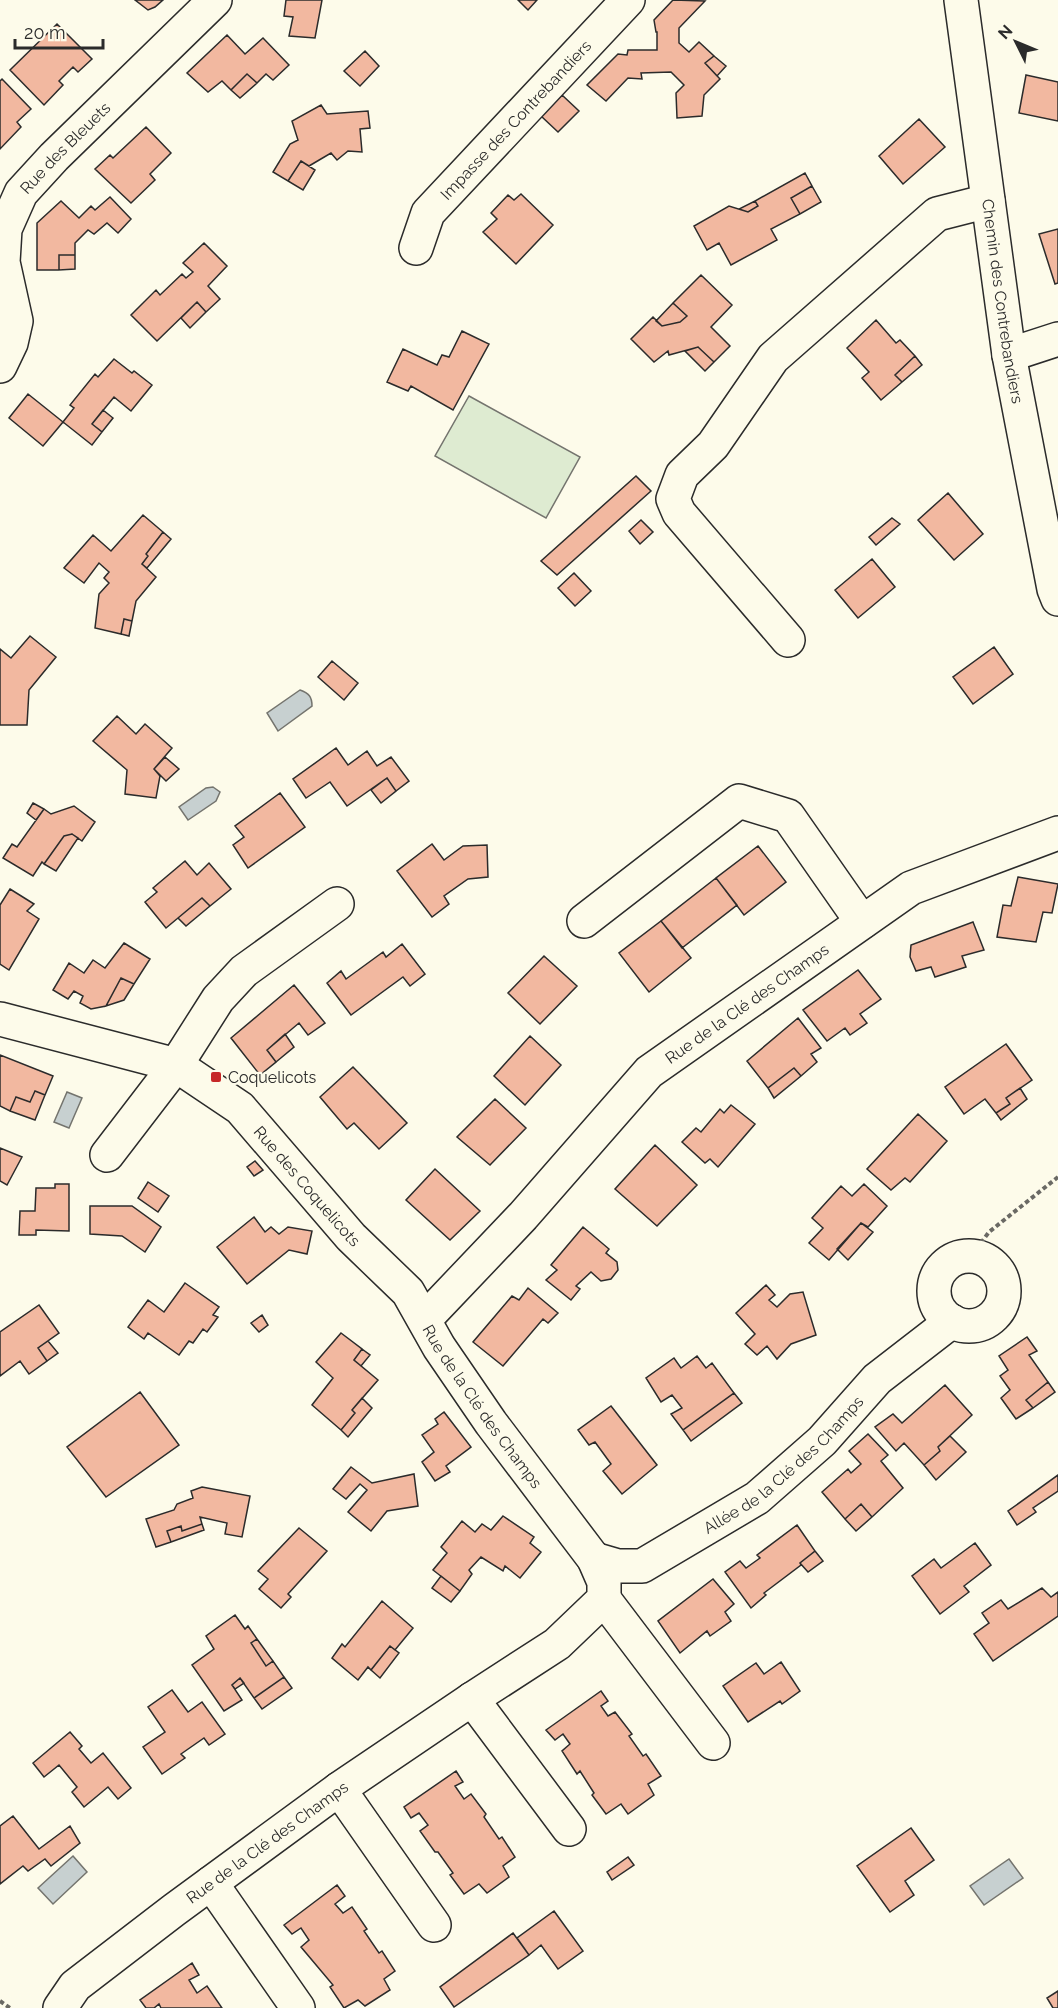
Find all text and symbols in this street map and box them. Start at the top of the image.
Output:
scale bar [15,12,104,50]
north arrow [986,12,1046,72]
text: N [994,21,1017,43]
text: 20 m [24,22,66,43]
street label: Impasse des Contrebandiers [437,36,595,204]
street label: Rue des Bleuets [16,98,115,198]
street label: Chemin des Contrebandiers [978,198,1027,405]
street label: Rue de la Clé des Champs [662,940,833,1068]
place label: Coquelicots [228,1068,317,1087]
marker: Coquelicots [209,1070,223,1084]
street label: Rue des Coquelicots [250,1122,364,1251]
street label: Rue de la Clé des Champs [418,1321,546,1492]
street label: Allée de la Clé des Champs [700,1392,868,1538]
street label: Rue de la Clé des Champs [183,1777,352,1907]

